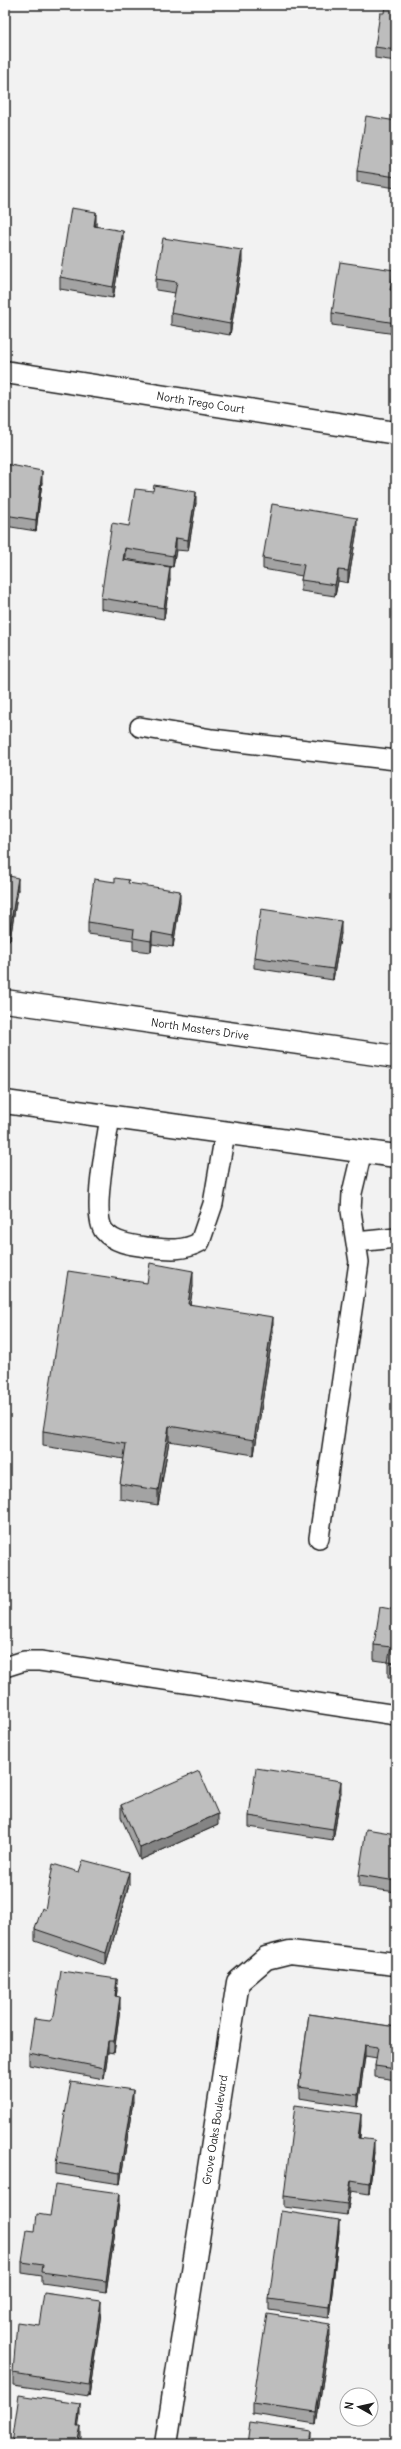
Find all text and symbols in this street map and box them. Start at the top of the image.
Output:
street label: North Trego Court [156,389,246,416]
street label: North Masters Drive [150,1015,250,1043]
street label: Grove Oaks Boulevard [199,2073,231,2186]
north arrow [339,2387,379,2427]
text: N [342,2401,357,2410]

